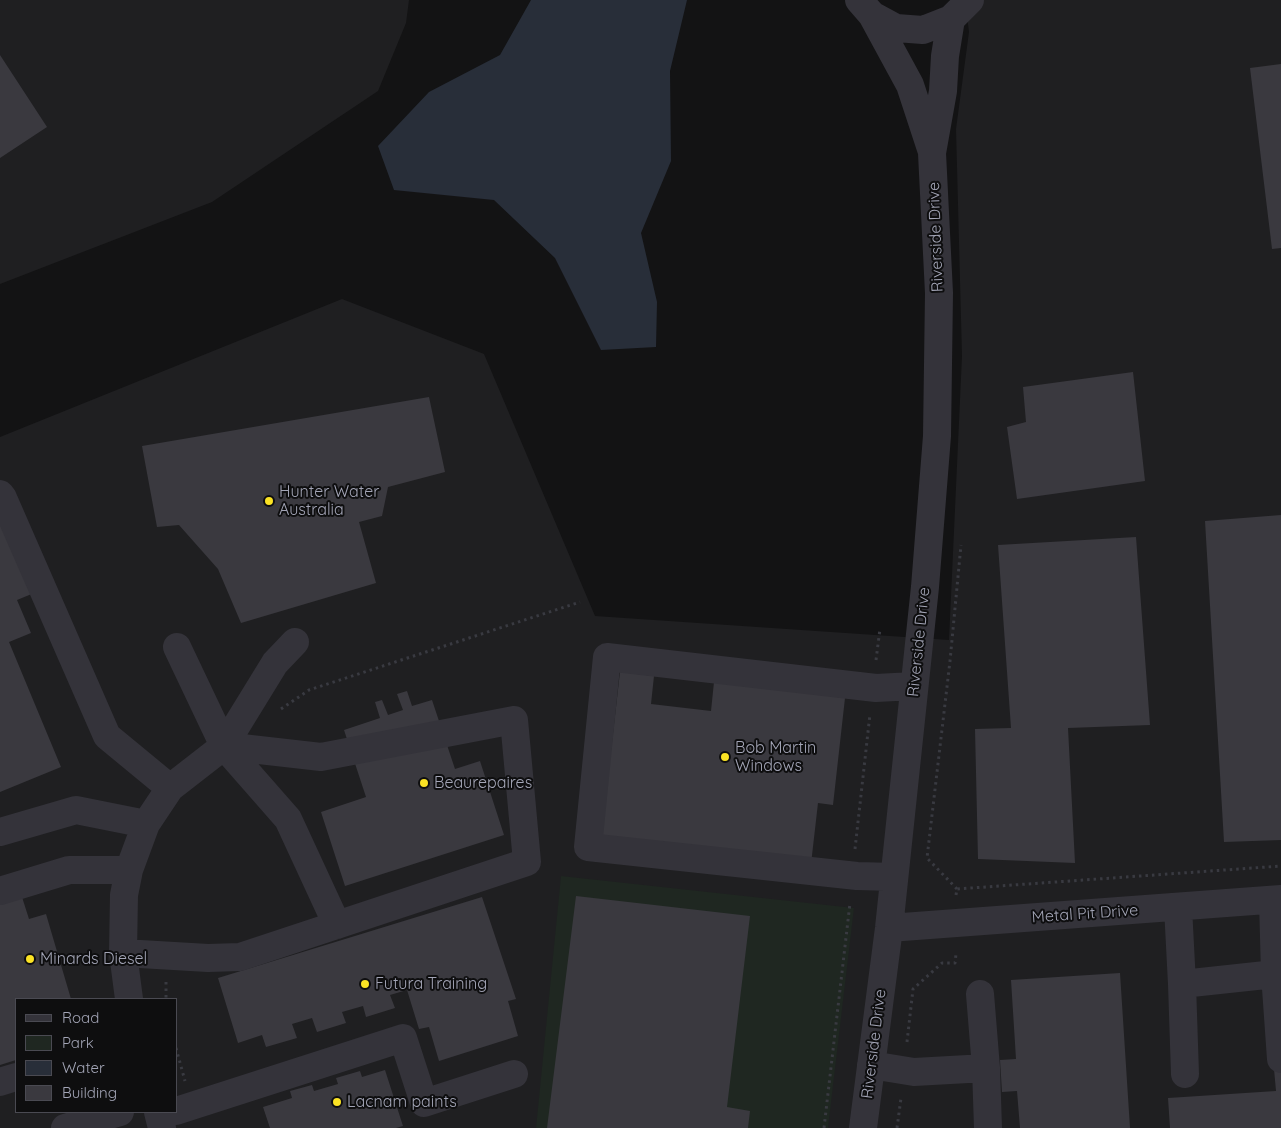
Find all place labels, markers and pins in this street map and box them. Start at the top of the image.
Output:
place label: Hunter Water Australia [279,482,379,520]
marker: Hunter Water Australia [263,495,275,507]
place label: Bob Martin Windows [735,738,816,776]
marker: Bob Martin Windows [719,751,731,763]
place label: Beaurepaires [434,773,532,793]
marker: Beaurepaires [418,777,430,789]
place label: Minards Diesel [40,949,147,969]
marker: Minards Diesel [24,953,36,965]
place label: Futura Training [375,974,487,994]
marker: Futura Training [359,978,371,990]
place label: Lacnam paints [347,1092,457,1112]
marker: Lacnam paints [331,1096,343,1108]

